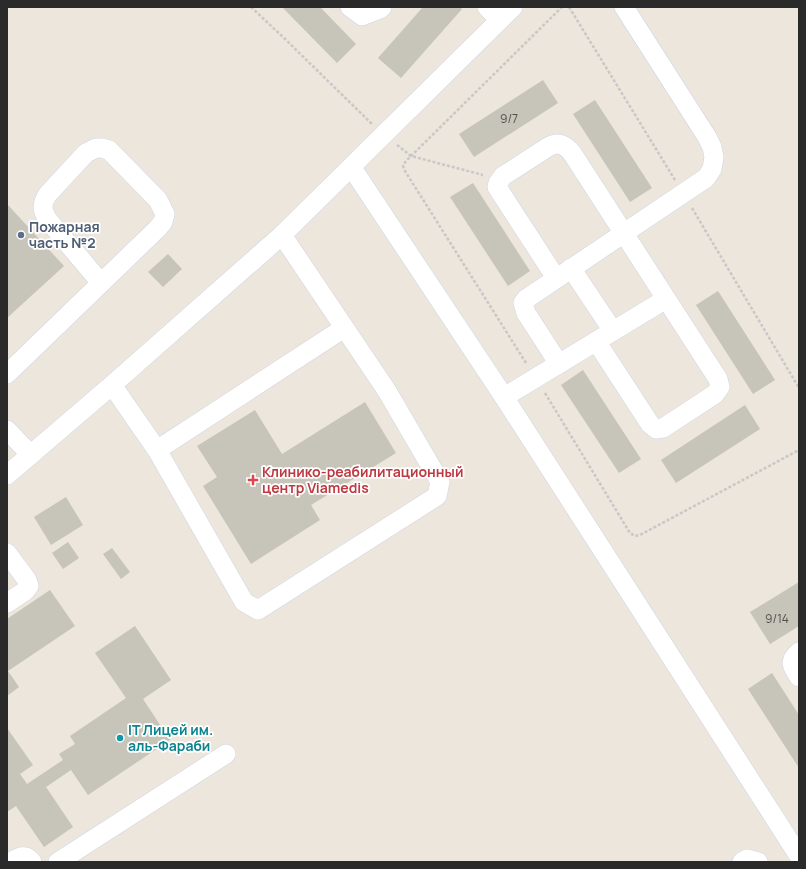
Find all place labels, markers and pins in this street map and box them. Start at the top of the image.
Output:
place label: Пожарная часть №2 [29,217,100,252]
marker: Пожарная часть №2 [16,230,26,240]
place label: Клинико-реабилитационный центр Viamedis [262,462,463,497]
marker: Клинико-реабилитационный центр Viamedis [247,474,259,486]
place label: IT Лицей им. аль-Фараби [128,720,213,755]
marker: IT Лицей им. аль-Фараби [115,733,125,743]

